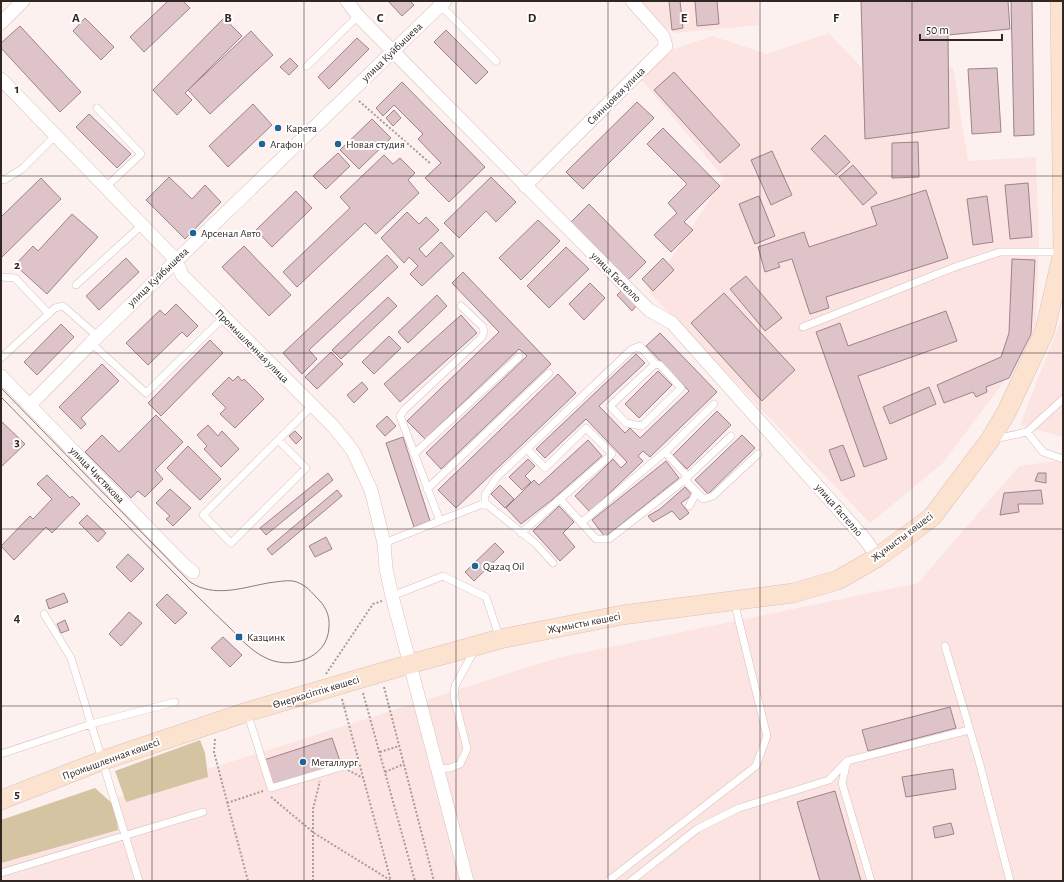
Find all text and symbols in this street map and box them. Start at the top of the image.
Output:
text: A [72,12,80,25]
text: B [224,12,232,25]
text: C [377,12,384,25]
text: D [528,12,537,25]
text: E [681,12,688,25]
text: F [833,12,840,25]
scale bar [920,16,1002,42]
street label: улица Куйбышева [359,20,424,84]
text: 50 m [926,24,949,36]
street label: Свинцовая улица [585,65,647,127]
text: 1 [15,83,19,96]
marker: Карета [273,123,283,133]
place label: Карета [286,123,317,134]
marker: Агафон [257,139,267,149]
place label: Агафон [270,139,303,150]
marker: Новая студия [333,139,343,149]
place label: Новая студия [346,139,405,150]
marker: Арсенал Авто [188,228,198,238]
place label: Арсенал Авто [201,228,261,239]
street label: улица Куйбышева [125,245,190,309]
street label: улица Гастелло [588,249,643,304]
text: 2 [14,259,20,272]
street label: Промышленная улица [213,307,291,385]
text: 3 [14,436,20,449]
street label: улица Чистякова [67,444,127,505]
street label: улица Гастелло [813,481,865,538]
street label: Жұмысты көшесі [869,510,935,564]
marker: Qazaq Oil [470,561,480,571]
place label: Qazaq Oil [483,561,525,572]
street label: Жұмысты көшесі [546,611,622,635]
text: 4 [14,612,21,625]
marker: Казцинк [234,632,244,642]
place label: Казцинк [247,632,285,643]
street label: Өнеркәсіптік көшесі [271,674,361,710]
street label: Промышленная көшесі [61,736,161,782]
marker: Металлург [298,757,308,767]
place label: Металлург [311,757,358,768]
text: 5 [14,788,20,801]

